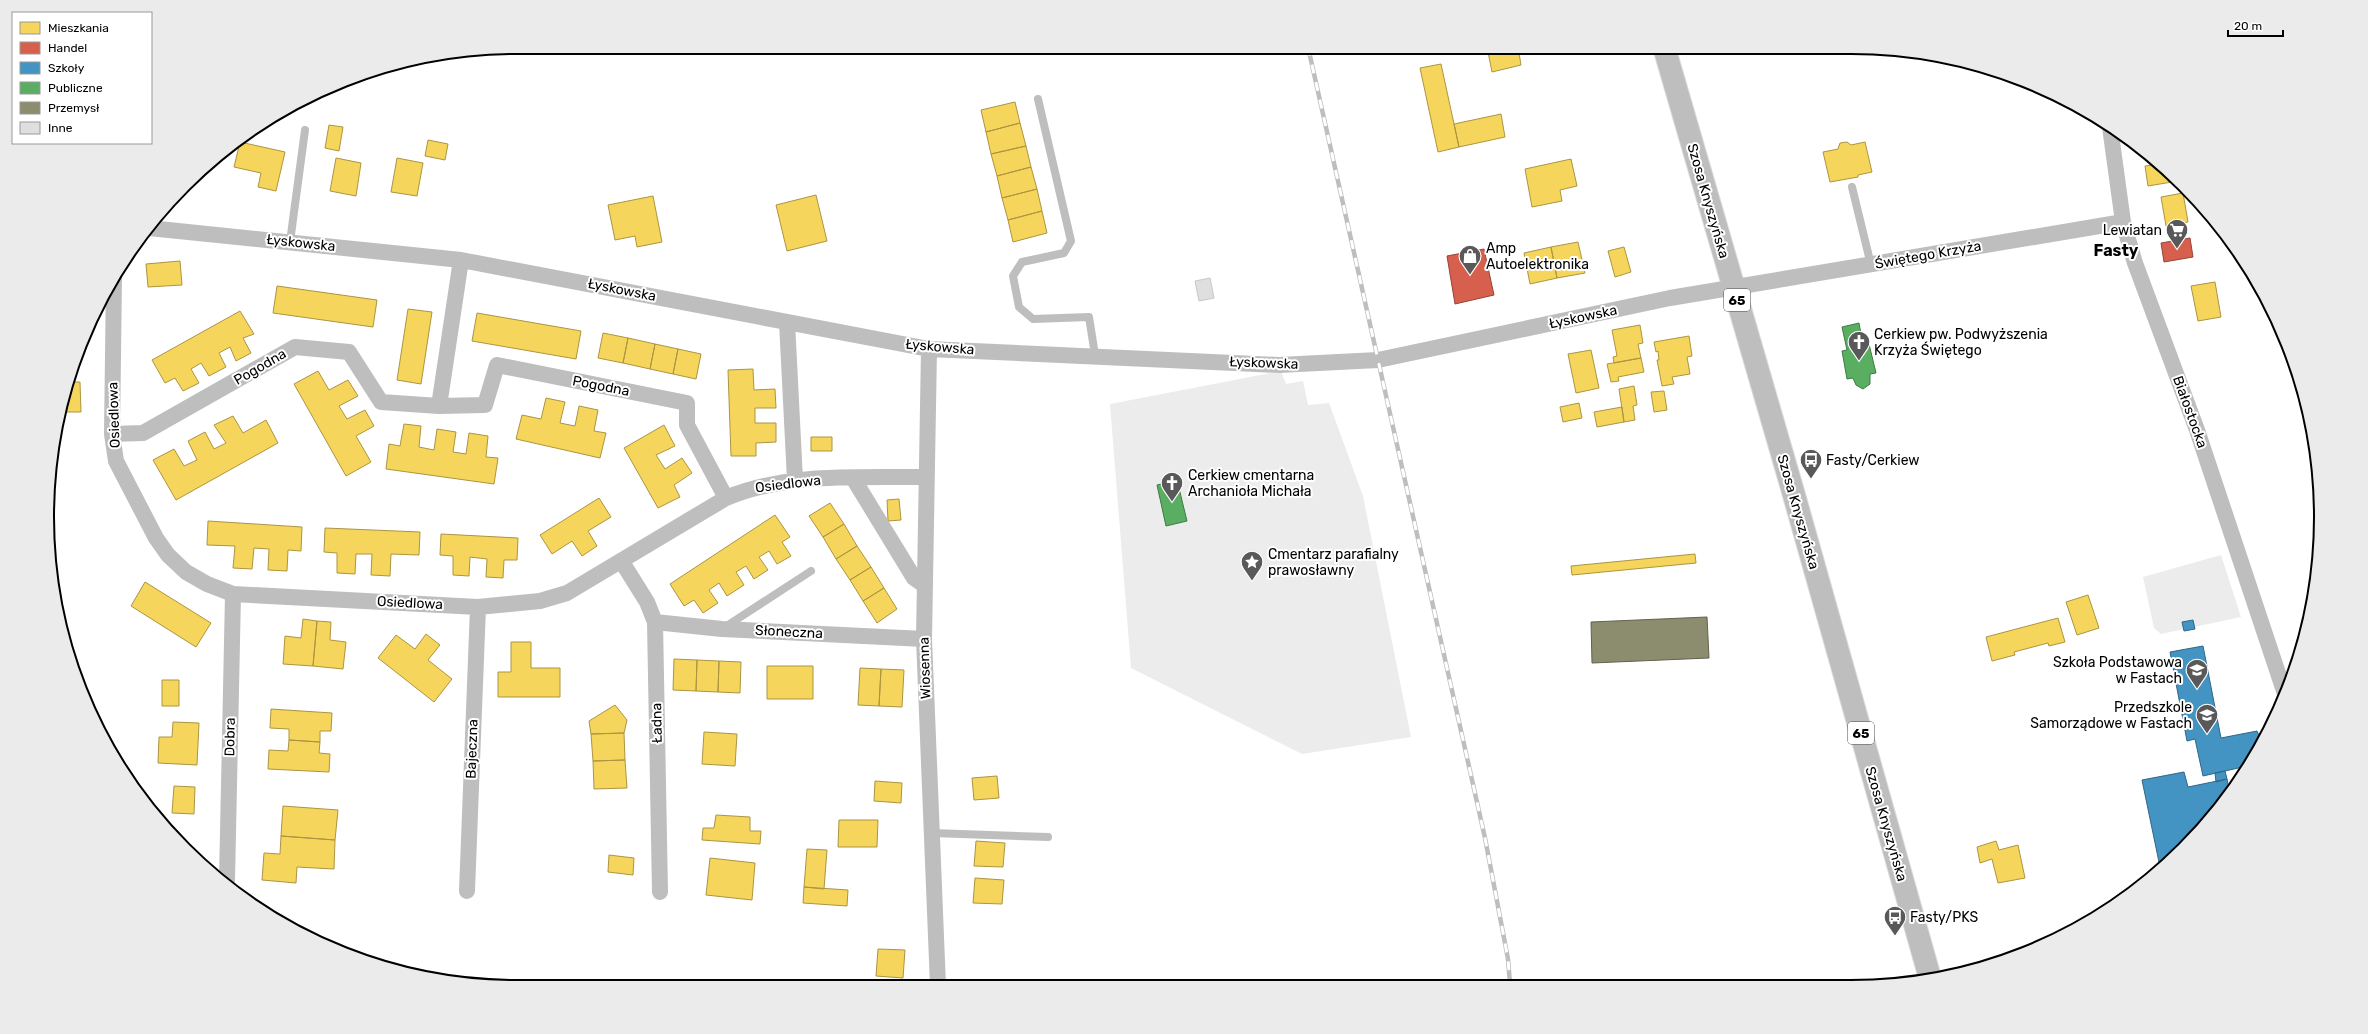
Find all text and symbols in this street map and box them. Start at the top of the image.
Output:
legend [12,12,152,144]
scale bar [2228,12,2283,38]
text: 20 m [2234,19,2262,33]
text: Mieszkania [48,21,109,35]
text: Handel [48,41,87,55]
text: Szkoły [48,61,85,75]
text: Publiczne [48,81,103,95]
text: Przemysł [48,101,100,115]
text: Inne [48,121,73,135]
street label: Szosa Knyszyńska [1683,142,1733,260]
supermarket icon: Lewiatan [2164,217,2190,250]
place label: Lewiatan [2103,222,2162,239]
street label: Łyskowska [266,231,336,255]
street label: Świętego Krzyża [1873,236,1982,273]
place label: Amp Autoelektronika [1486,240,1589,273]
district label: Fasty [2094,241,2139,260]
shop icon: Amp Autoelektronika [1457,243,1483,276]
street label: Łyskowska [586,275,658,305]
road number: 65 [1724,289,1750,311]
street label: Łyskowska [1547,302,1619,332]
place label: Cerkiew pw. Podwyższenia Krzyża Świętego [1874,326,2048,359]
church icon: Cerkiew pw. Podwyższenia Krzyża Świętego [1846,329,1872,362]
street label: Łyskowska [905,336,975,358]
street label: Pogodna [231,345,289,389]
street label: Łyskowska [1229,353,1299,373]
street label: Pogodna [571,372,631,400]
street label: Białostocka [2169,374,2211,450]
street label: Osiedlowa [104,382,124,448]
bus stop icon: Fasty/Cerkiew [1798,447,1824,480]
place label: Fasty/Cerkiew [1826,452,1920,469]
street label: Szosa Knyszyńska [1773,453,1823,571]
place label: Cerkiew cmentarna Archanioła Michała [1188,467,1314,500]
church icon: Cerkiew cmentarna Archanioła Michała [1159,470,1185,503]
street label: Osiedlowa [754,472,822,496]
place label: Cmentarz parafialny prawosławny [1268,546,1399,579]
place icon: Cmentarz parafialny prawosławny [1239,549,1265,582]
street label: Osiedlowa [377,593,443,613]
street label: Słoneczna [755,622,823,642]
street label: Wiosenna [915,637,935,699]
place label: Szkoła Podstawowa w Fastach [2053,654,2182,687]
school or university icon: Szkoła Podstawowa w Fastach [2184,657,2210,690]
place label: Przedszkole Samorządowe w Fastach [2030,699,2192,732]
school or university icon: Przedszkole Samorządowe w Fastach [2194,702,2220,735]
street label: Ładna [648,703,666,743]
street label: Dobra [221,717,239,757]
street label: Bajeczna [462,719,482,779]
road number: 65 [1848,722,1874,744]
street label: Szosa Knyszyńska [1861,765,1911,883]
bus stop icon: Fasty/PKS [1882,904,1908,937]
place label: Fasty/PKS [1910,909,1979,926]

